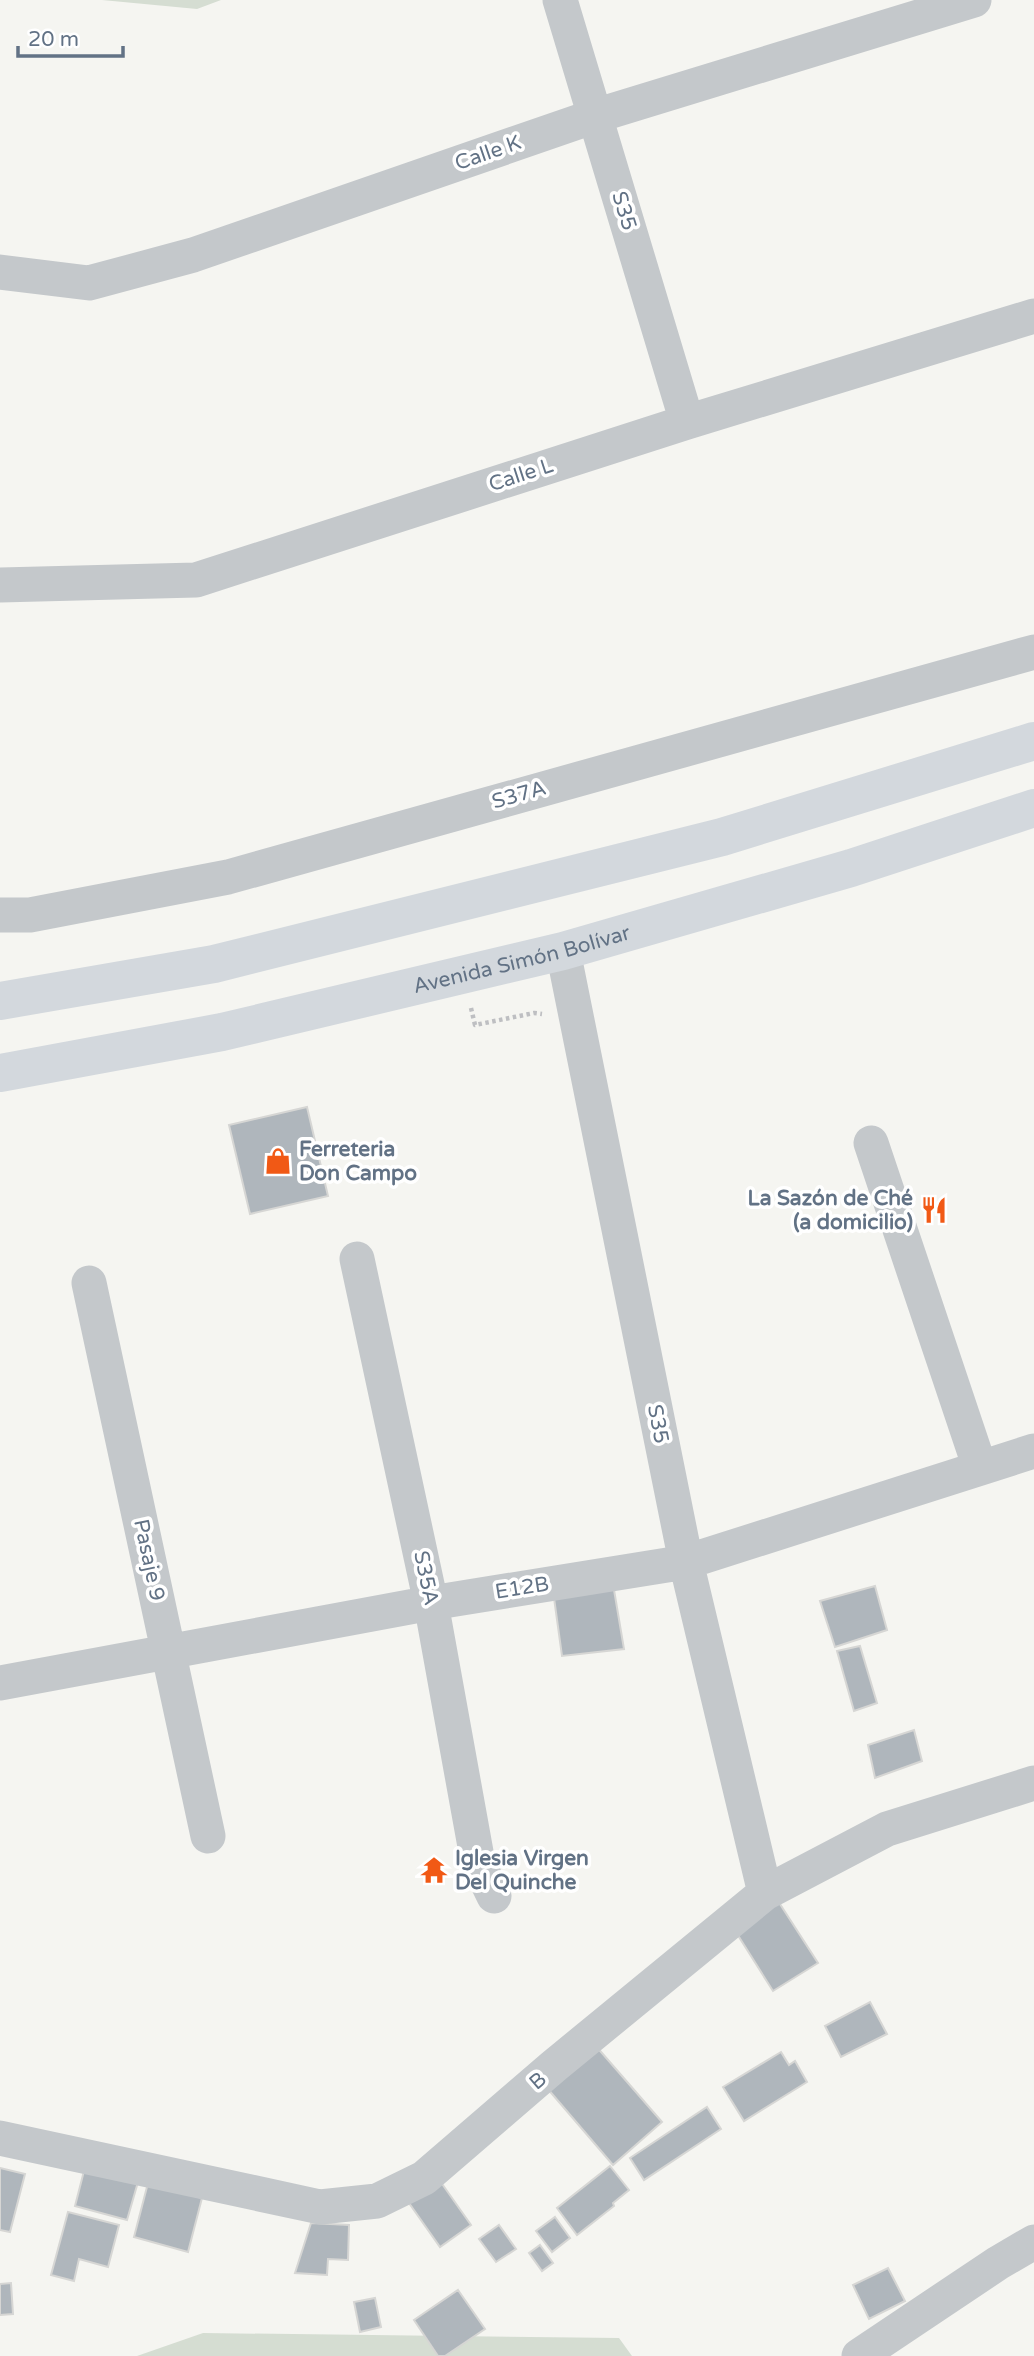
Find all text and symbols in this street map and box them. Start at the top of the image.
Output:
scale bar [18,14,122,58]
text: 20 m [28,27,79,52]
street label: Calle K [452,130,524,176]
street label: S35 [606,189,642,233]
street label: Calle L [486,453,556,497]
street label: S37A [489,775,549,815]
street label: Avenida Simón Bolívar [410,920,633,999]
place label: Ferreteria Don Campo [299,1137,417,1186]
shop icon: Ferreteria Don Campo [263,1146,293,1176]
place label: La Sazón de Ché (a domicilio) [748,1186,913,1235]
restaurant icon: La Sazón de Ché (a domicilio) [919,1195,949,1225]
street label: S35 [642,1402,674,1446]
street label: Pasaje 9 [128,1517,170,1603]
street label: S35A [408,1549,444,1607]
street label: E12B [493,1571,551,1605]
place label: Iglesia Virgen Del Quinche [455,1846,589,1895]
temple icon: Iglesia Virgen Del Quinche [419,1855,449,1885]
street label: B [524,2067,552,2095]

